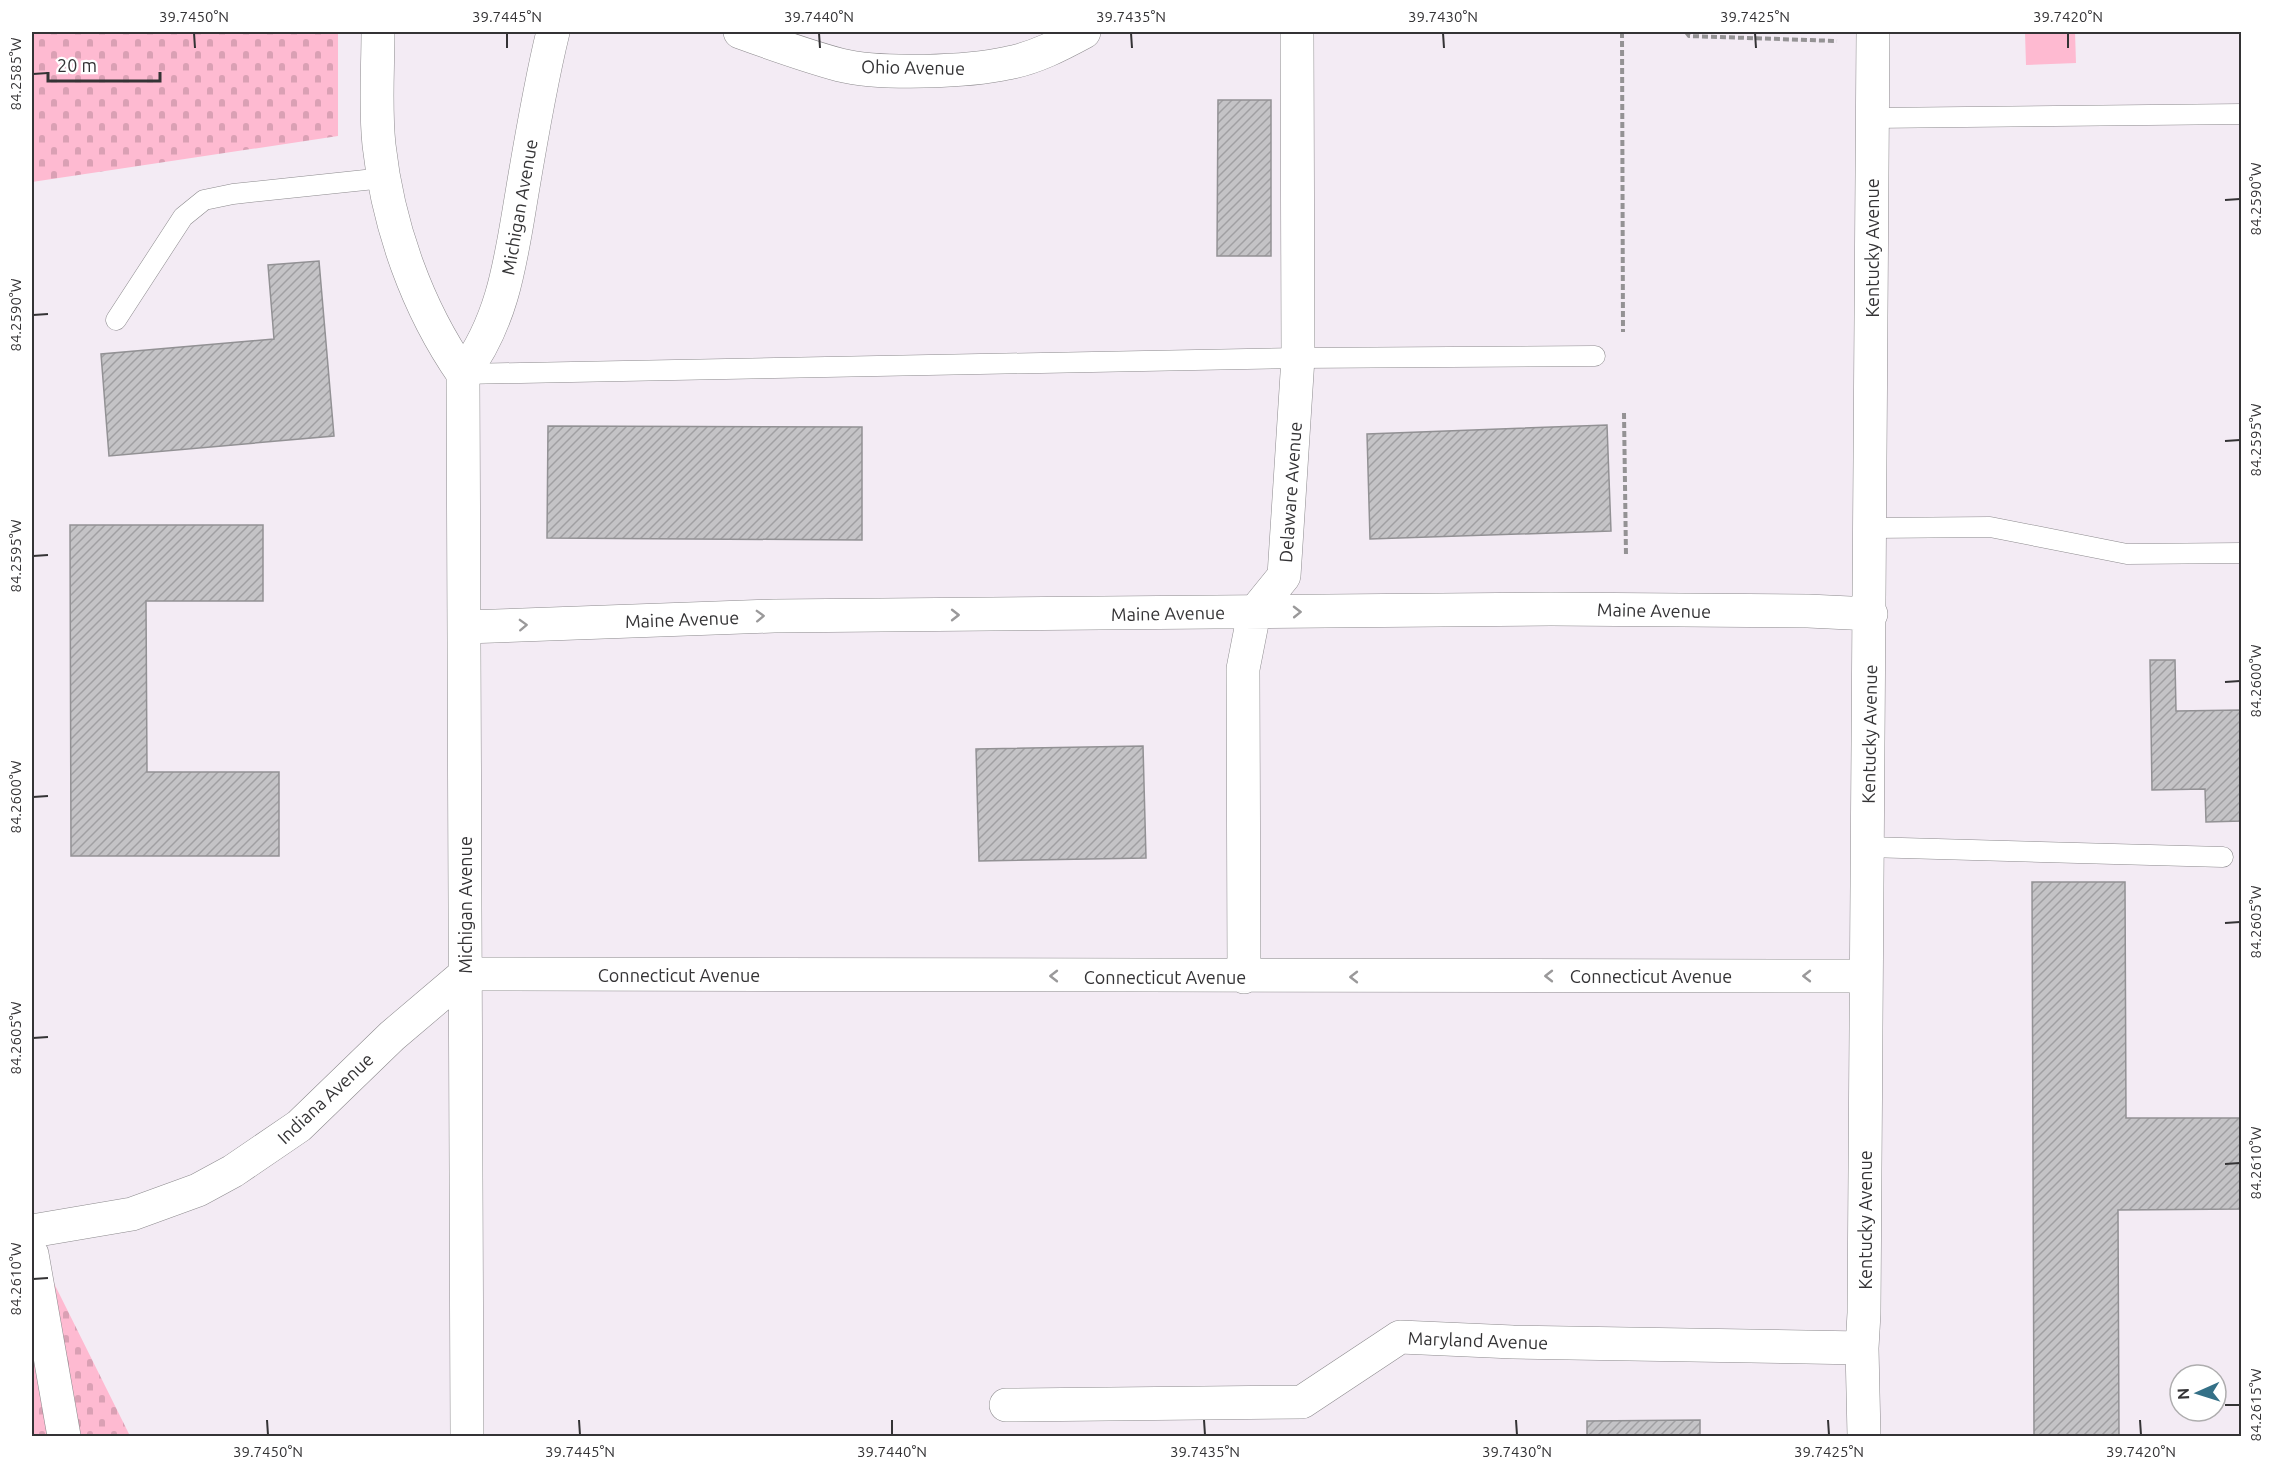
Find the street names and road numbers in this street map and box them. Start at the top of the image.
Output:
street label: Ohio Avenue [861,56,965,78]
street label: Michigan Avenue [497,137,541,277]
street label: Kentucky Avenue [1862,178,1882,318]
street label: Delaware Avenue [1275,421,1305,563]
street label: Maine Avenue [1597,599,1711,621]
street label: Maine Avenue [1111,602,1225,624]
street label: Maine Avenue [625,607,739,631]
street label: Kentucky Avenue [1858,664,1880,804]
street label: Michigan Avenue [455,836,475,974]
street label: Connecticut Avenue [598,965,760,985]
street label: Connecticut Avenue [1570,966,1732,986]
street label: Connecticut Avenue [1084,967,1246,987]
street label: Indiana Avenue [273,1049,377,1147]
street label: Kentucky Avenue [1855,1150,1875,1290]
street label: Maryland Avenue [1408,1328,1548,1352]

